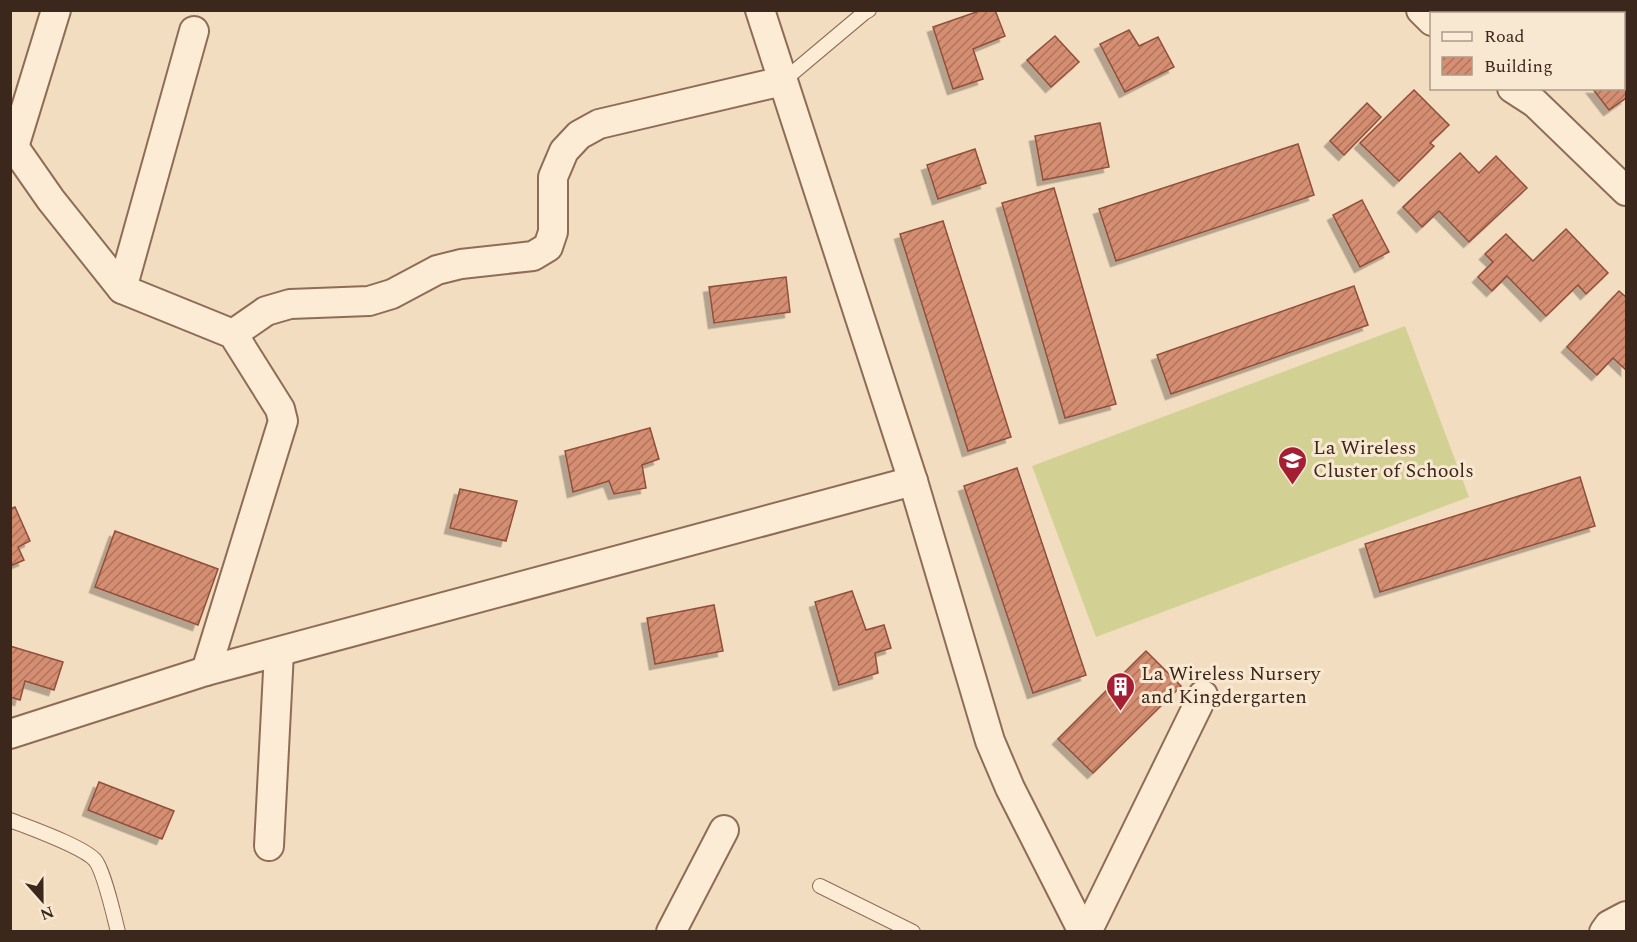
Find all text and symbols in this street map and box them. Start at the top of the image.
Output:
legend [1430,12,1625,90]
text: Road [1484,23,1525,50]
text: Building [1484,53,1553,80]
place label: La Wireless Cluster of Schools [1313,433,1474,486]
school or university icon: La Wireless Cluster of Schools [1276,444,1308,486]
place label: La Wireless Nursery and Kingdergarten [1141,659,1322,712]
building icon: La Wireless Nursery and Kingdergarten [1104,670,1136,712]
north arrow [12,870,72,930]
text: N [37,900,57,927]

